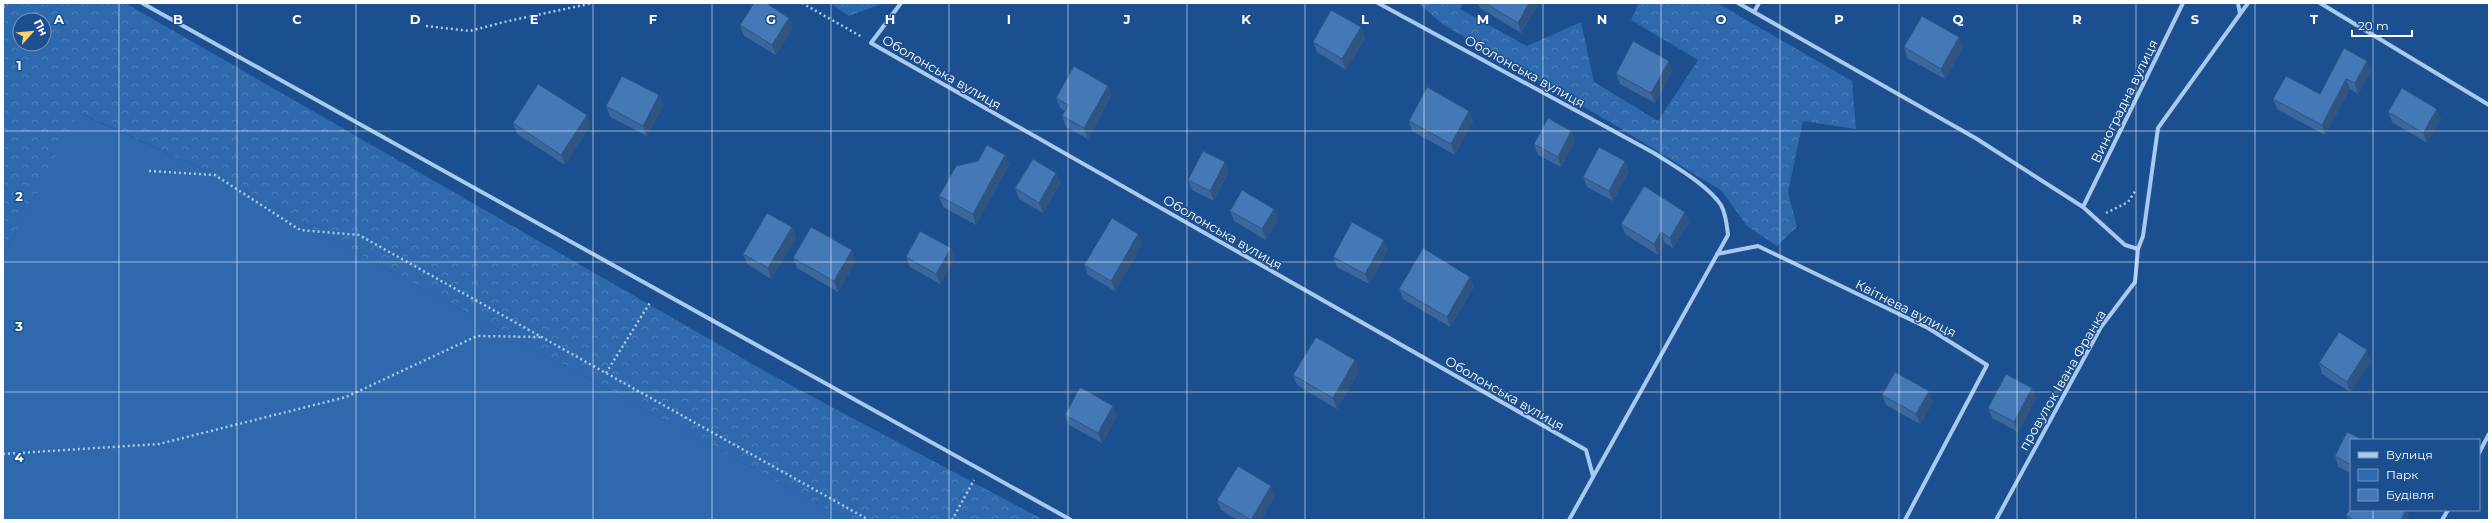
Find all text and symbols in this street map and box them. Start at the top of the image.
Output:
text: A [53,11,65,27]
text: B [173,11,183,27]
text: C [292,11,302,27]
text: D [410,11,421,27]
text: E [530,11,539,27]
text: F [649,11,657,27]
text: G [766,11,776,27]
text: H [885,11,895,27]
text: I [1007,11,1011,27]
text: J [1122,11,1131,27]
text: K [1241,11,1251,27]
text: L [1361,11,1369,27]
text: M [1477,11,1489,27]
text: N [1597,11,1607,27]
text: O [1716,11,1727,27]
text: P [1834,11,1844,27]
text: Q [1953,11,1964,27]
text: R [2072,11,2082,27]
text: S [2191,11,2199,27]
text: T [2310,11,2318,27]
north arrow [12,12,52,52]
scale bar [2352,12,2412,38]
text: Пн [31,17,51,38]
text: 20 m [2358,18,2389,33]
street label: Оболонська вулиця [880,31,1004,113]
street label: Оболонська вулиця [1462,31,1588,111]
street label: Виноградна вулиця [2087,37,2161,165]
text: 1 [16,57,22,73]
text: 2 [15,188,23,204]
street label: Оболонська вулиця [1161,191,1285,273]
street label: Квітнева вулиця [1853,276,1959,340]
street label: провулок Івана Франка [2015,307,2109,453]
text: 3 [14,318,23,334]
street label: Оболонська вулиця [1443,352,1567,434]
legend [2350,439,2480,511]
text: Вулиця [2386,447,2433,462]
text: 4 [15,449,24,465]
text: Парк [2386,467,2418,482]
text: Будівля [2386,487,2434,502]

